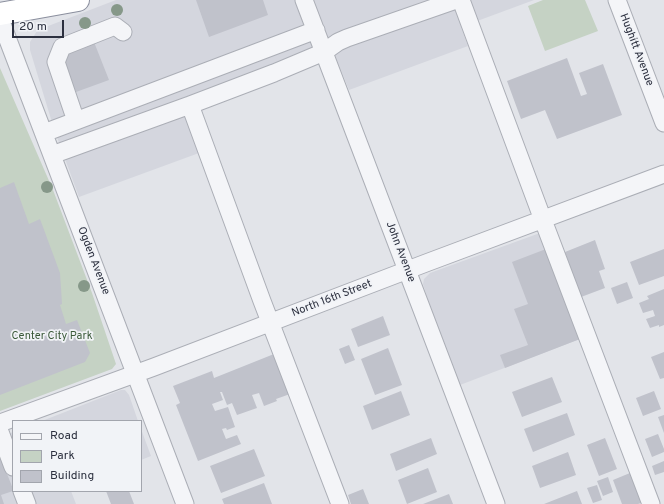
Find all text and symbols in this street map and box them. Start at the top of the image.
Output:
scale bar [14,12,66,38]
street label: Hughitt Avenue [616,12,656,88]
text: 20 m [19,19,47,35]
street label: John Avenue [382,220,418,284]
street label: Ogden Avenue [74,225,112,297]
street label: North 16th Street [290,278,374,320]
park label: Center City Park [11,330,93,344]
legend [12,420,142,492]
text: Road [50,428,78,444]
text: Park [50,448,75,464]
text: Building [50,468,94,484]

